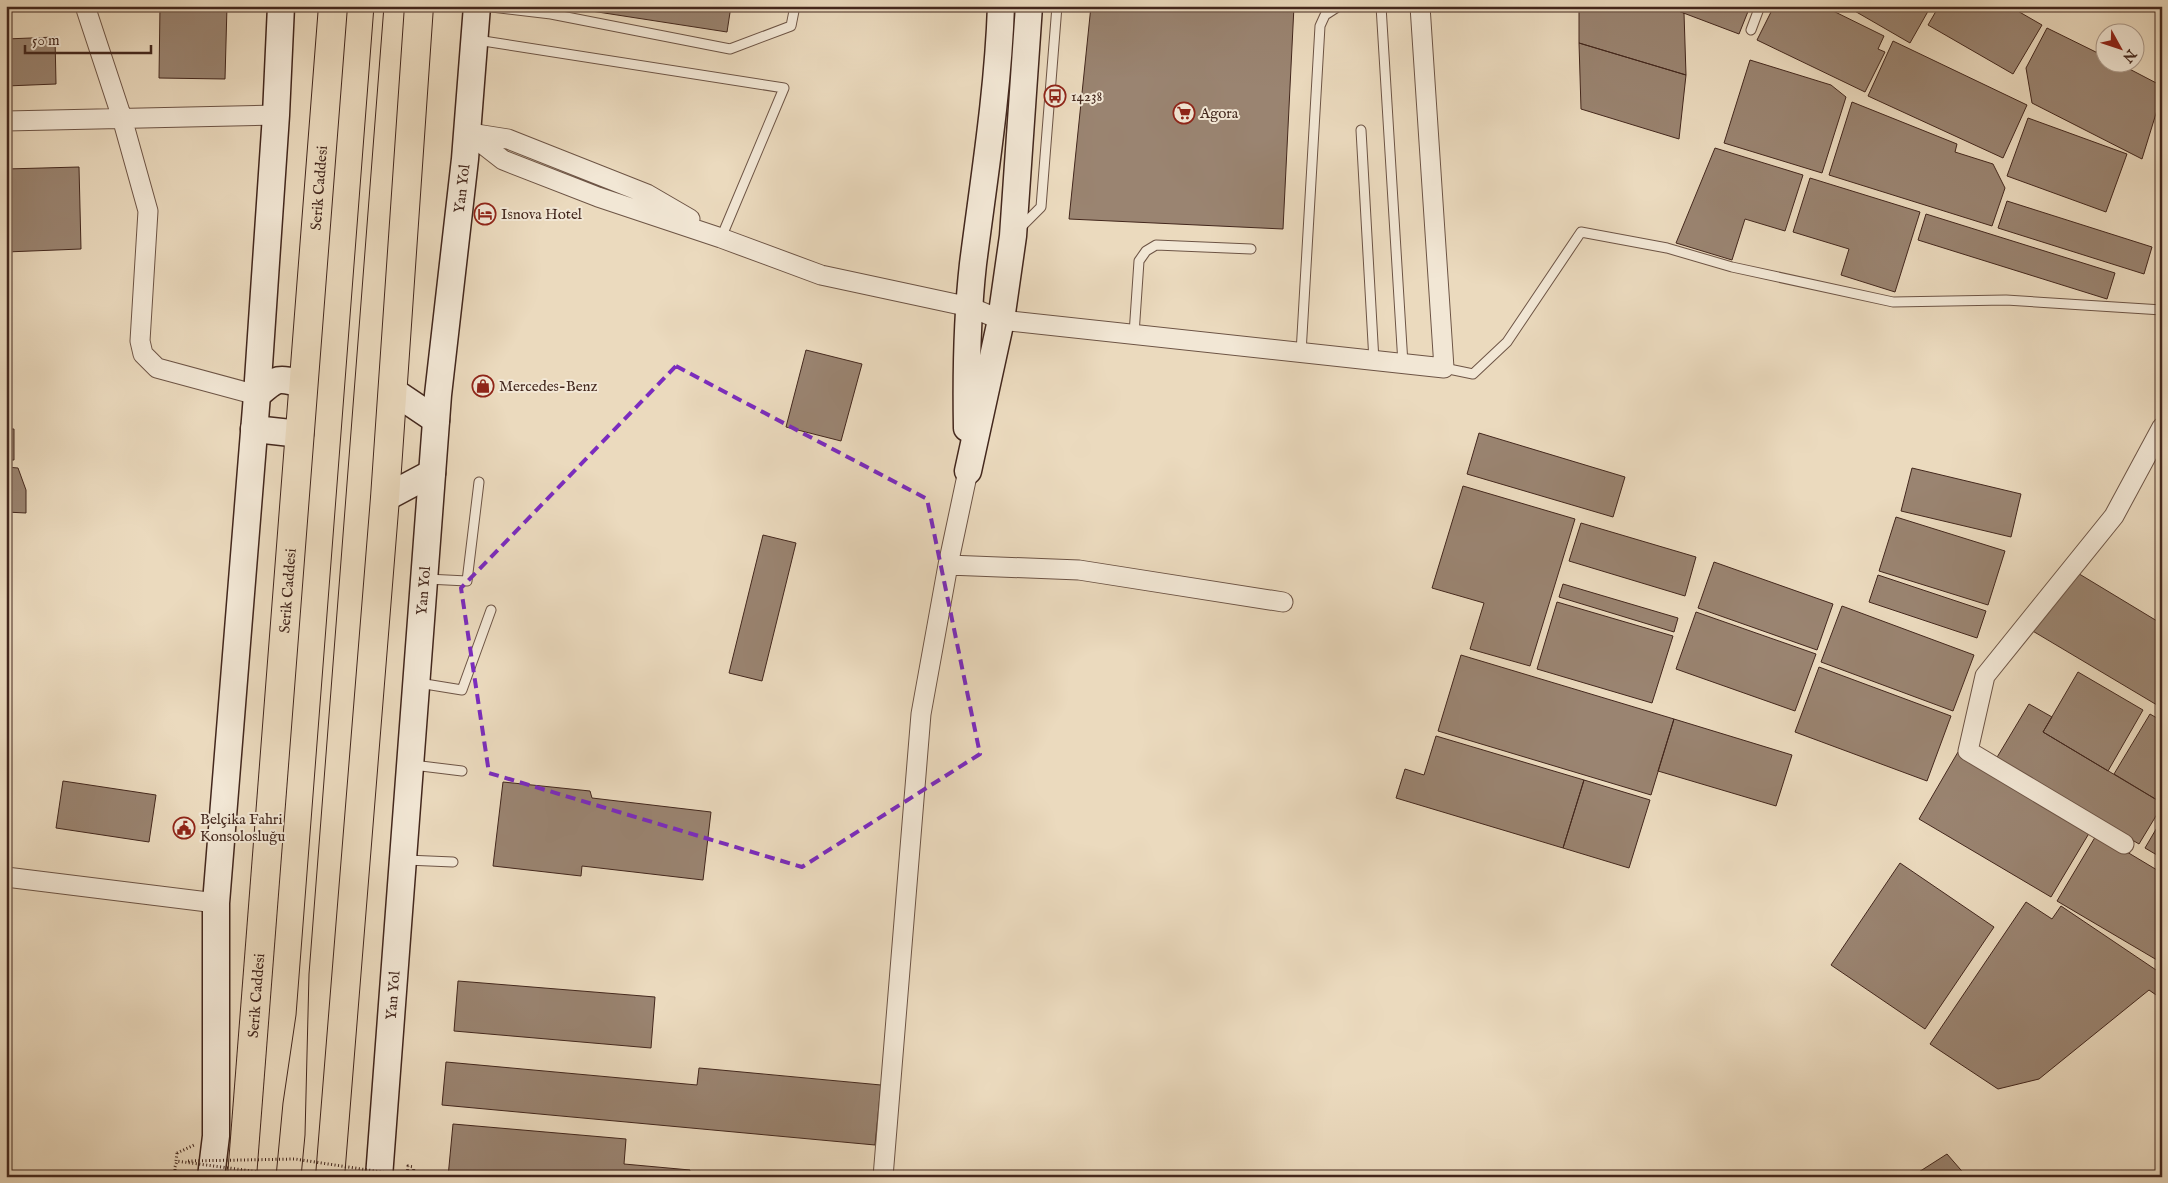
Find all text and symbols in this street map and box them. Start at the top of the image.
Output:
scale bar [25,22,151,54]
north arrow [2096,22,2146,72]
text: 50 m [32,31,60,50]
text: N [2118,45,2141,66]
bus stop icon: 14238 [1043,84,1067,108]
place label: 14238 [1071,87,1103,106]
supermarket icon: Agora [1172,101,1196,125]
place label: Agora [1199,104,1239,123]
street label: Serik Caddesi [306,145,332,231]
street label: Yan Yol [449,162,474,214]
hotel icon: Isnova Hotel [473,202,497,226]
place label: Isnova Hotel [501,205,583,224]
shop icon: Mercedes-Benz [471,374,495,398]
place label: Mercedes-Benz [499,377,598,396]
street label: Serik Caddesi [275,548,300,634]
street label: Yan Yol [412,565,435,616]
place label: Belçika Fahri Konsolosluğu [200,810,285,846]
public building icon: Belçika Fahri Konsolosluğu [172,816,196,840]
street label: Serik Caddesi [243,953,269,1039]
street label: Yan Yol [381,969,404,1021]

